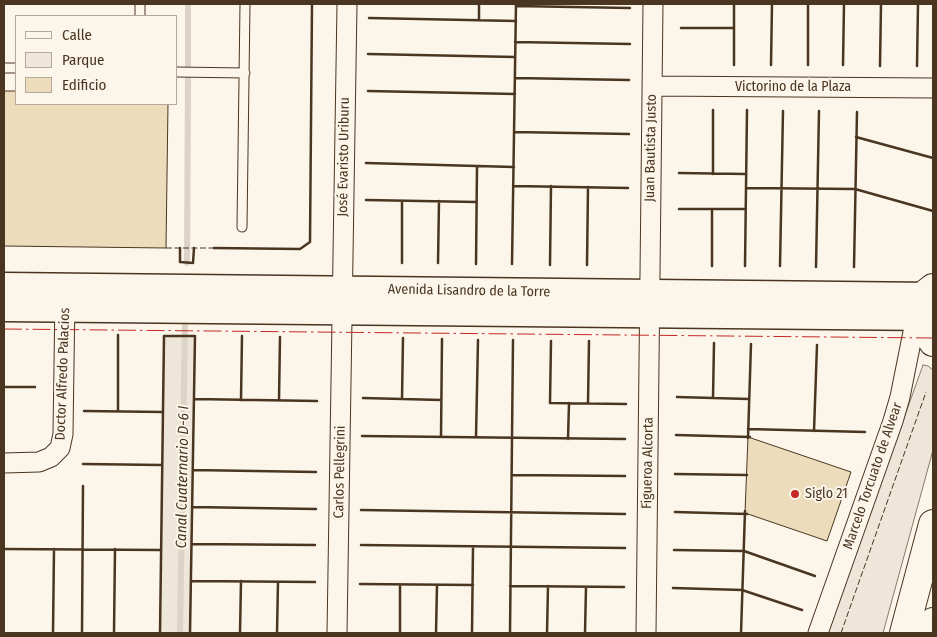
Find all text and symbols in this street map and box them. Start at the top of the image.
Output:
legend [15,15,178,105]
text: Calle [62,26,92,44]
text: Parque [62,51,105,69]
text: Edificio [62,76,107,94]
street label: Victorino de la Plaza [735,79,851,95]
street label: Juan Bautista Justo [642,94,660,202]
street label: José Evaristo Uriburu [335,97,353,217]
street label: Avenida Lisandro de la Torre [388,281,550,301]
street label: Doctor Alfredo Palacios [52,307,74,441]
street label: Marcelo Torcuato de Alvear [840,400,906,552]
water label: Canal Cuaternario D-6 I [173,405,193,549]
street label: Figueroa Alcorta [639,417,657,509]
street label: Carlos Pellegrini [331,425,349,519]
place label: Siglo 21 [805,486,848,502]
marker: Siglo 21 [789,488,801,500]

